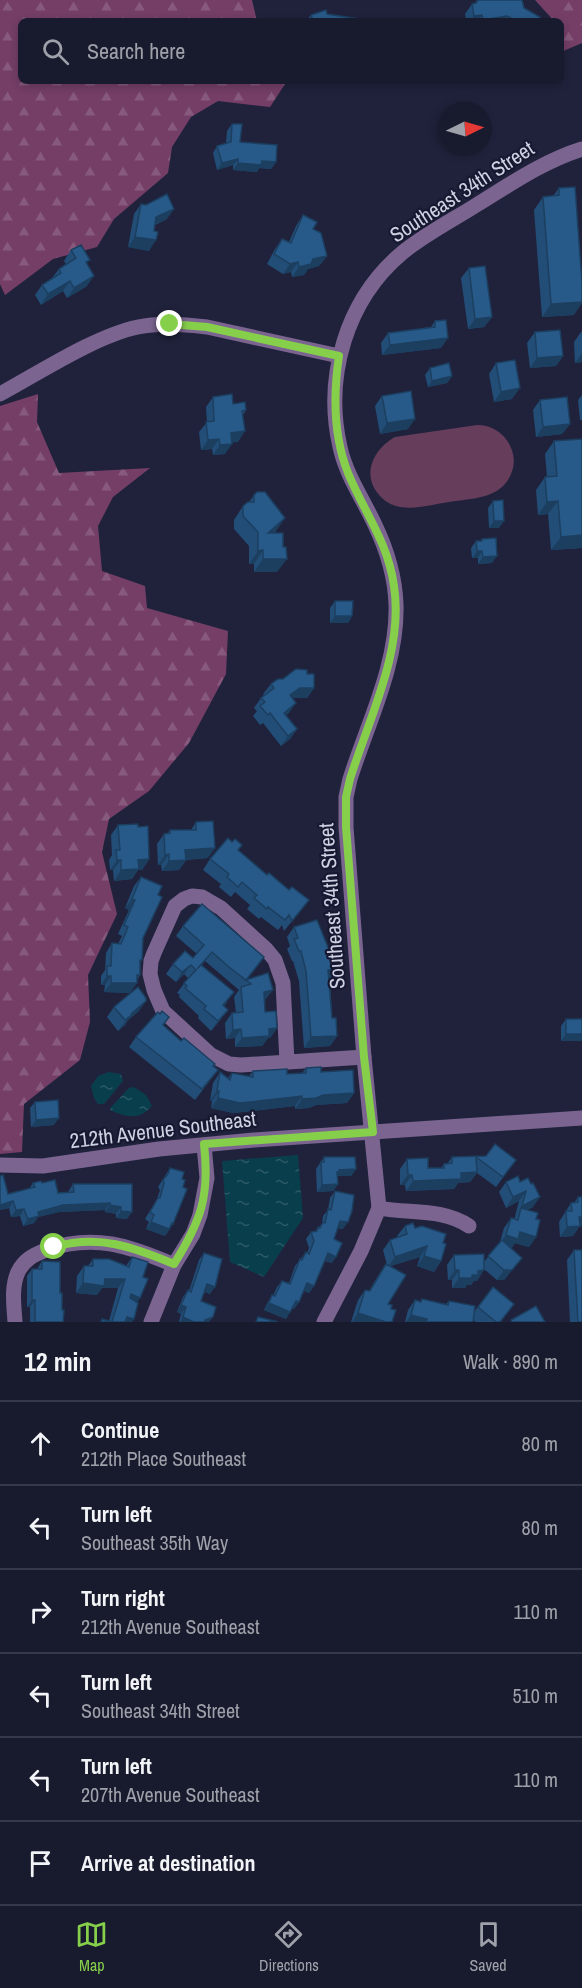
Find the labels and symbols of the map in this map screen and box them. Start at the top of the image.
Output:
north arrow [438,102,492,156]
street label: Southeast 34th Street [384,134,540,249]
route end [156,310,182,336]
street label: Southeast 34th Street [311,822,352,990]
street label: 212th Avenue Southeast [68,1104,258,1155]
route start [40,1233,66,1259]

